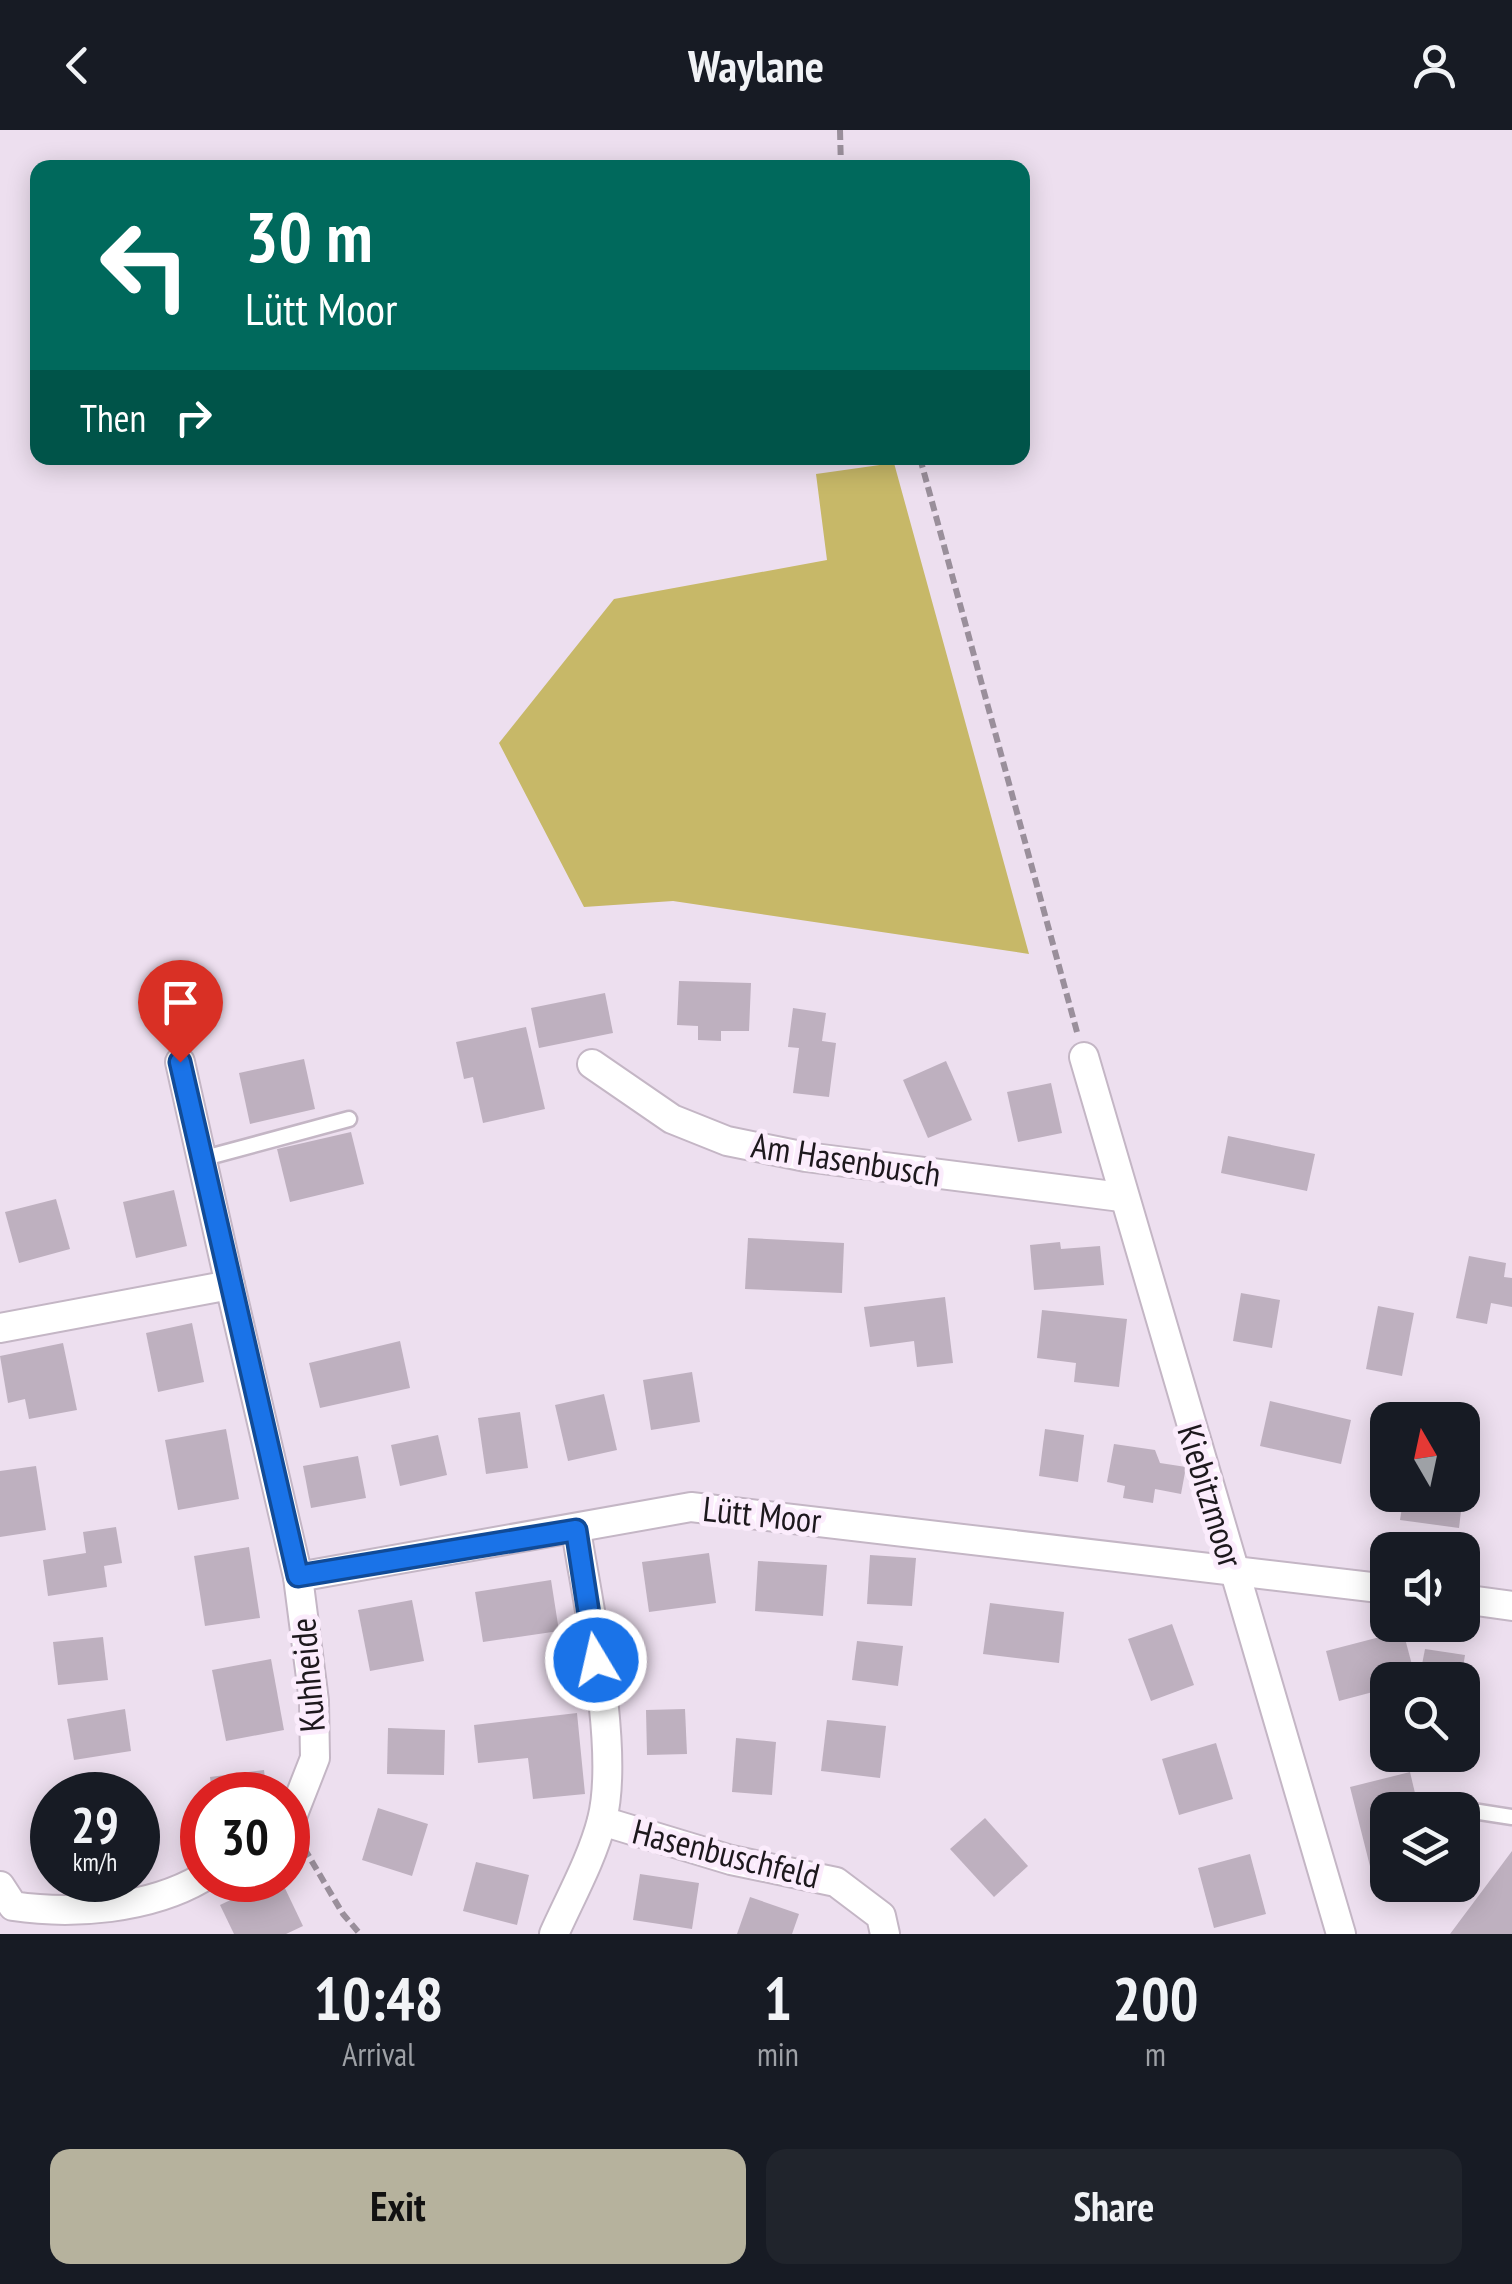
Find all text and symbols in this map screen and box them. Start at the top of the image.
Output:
text: Waylane [688,36,824,94]
icon: back [50,38,105,93]
icon: person [1407,38,1462,93]
text: 30 m [245,191,373,281]
icon: left [80,200,210,330]
text: Lütt Moor [245,279,397,337]
icon: right [166,390,221,445]
text: Then [80,393,146,442]
pin [138,960,223,1063]
icon: arrive [153,975,208,1030]
street label: Am Hasenbusch [748,1121,944,1197]
north arrow [1370,1402,1480,1512]
map controls [1370,1402,1480,1902]
street label: Kiebitzmoor [1167,1419,1255,1573]
street label: Lütt Moor [701,1485,824,1543]
button: sound [1370,1532,1480,1642]
position arrow [544,1608,648,1712]
street label: Kuhheide [279,1616,335,1734]
button: search [1370,1662,1480,1772]
speed limit sign: 30 [180,1772,310,1902]
text: 29 [71,1792,119,1857]
button: layers [1370,1792,1480,1902]
street label: Hasenbuschfeld [628,1808,824,1898]
text: km/h [73,1846,117,1878]
text: 10:48 [314,1959,443,2037]
text: 1 [764,1959,792,2037]
text: 200 [1112,1959,1198,2037]
text: Arrival [342,2033,415,2075]
text: min [757,2033,799,2075]
text: m [1145,2033,1166,2075]
button: Exit [50,2149,746,2264]
button: Share [766,2149,1462,2264]

